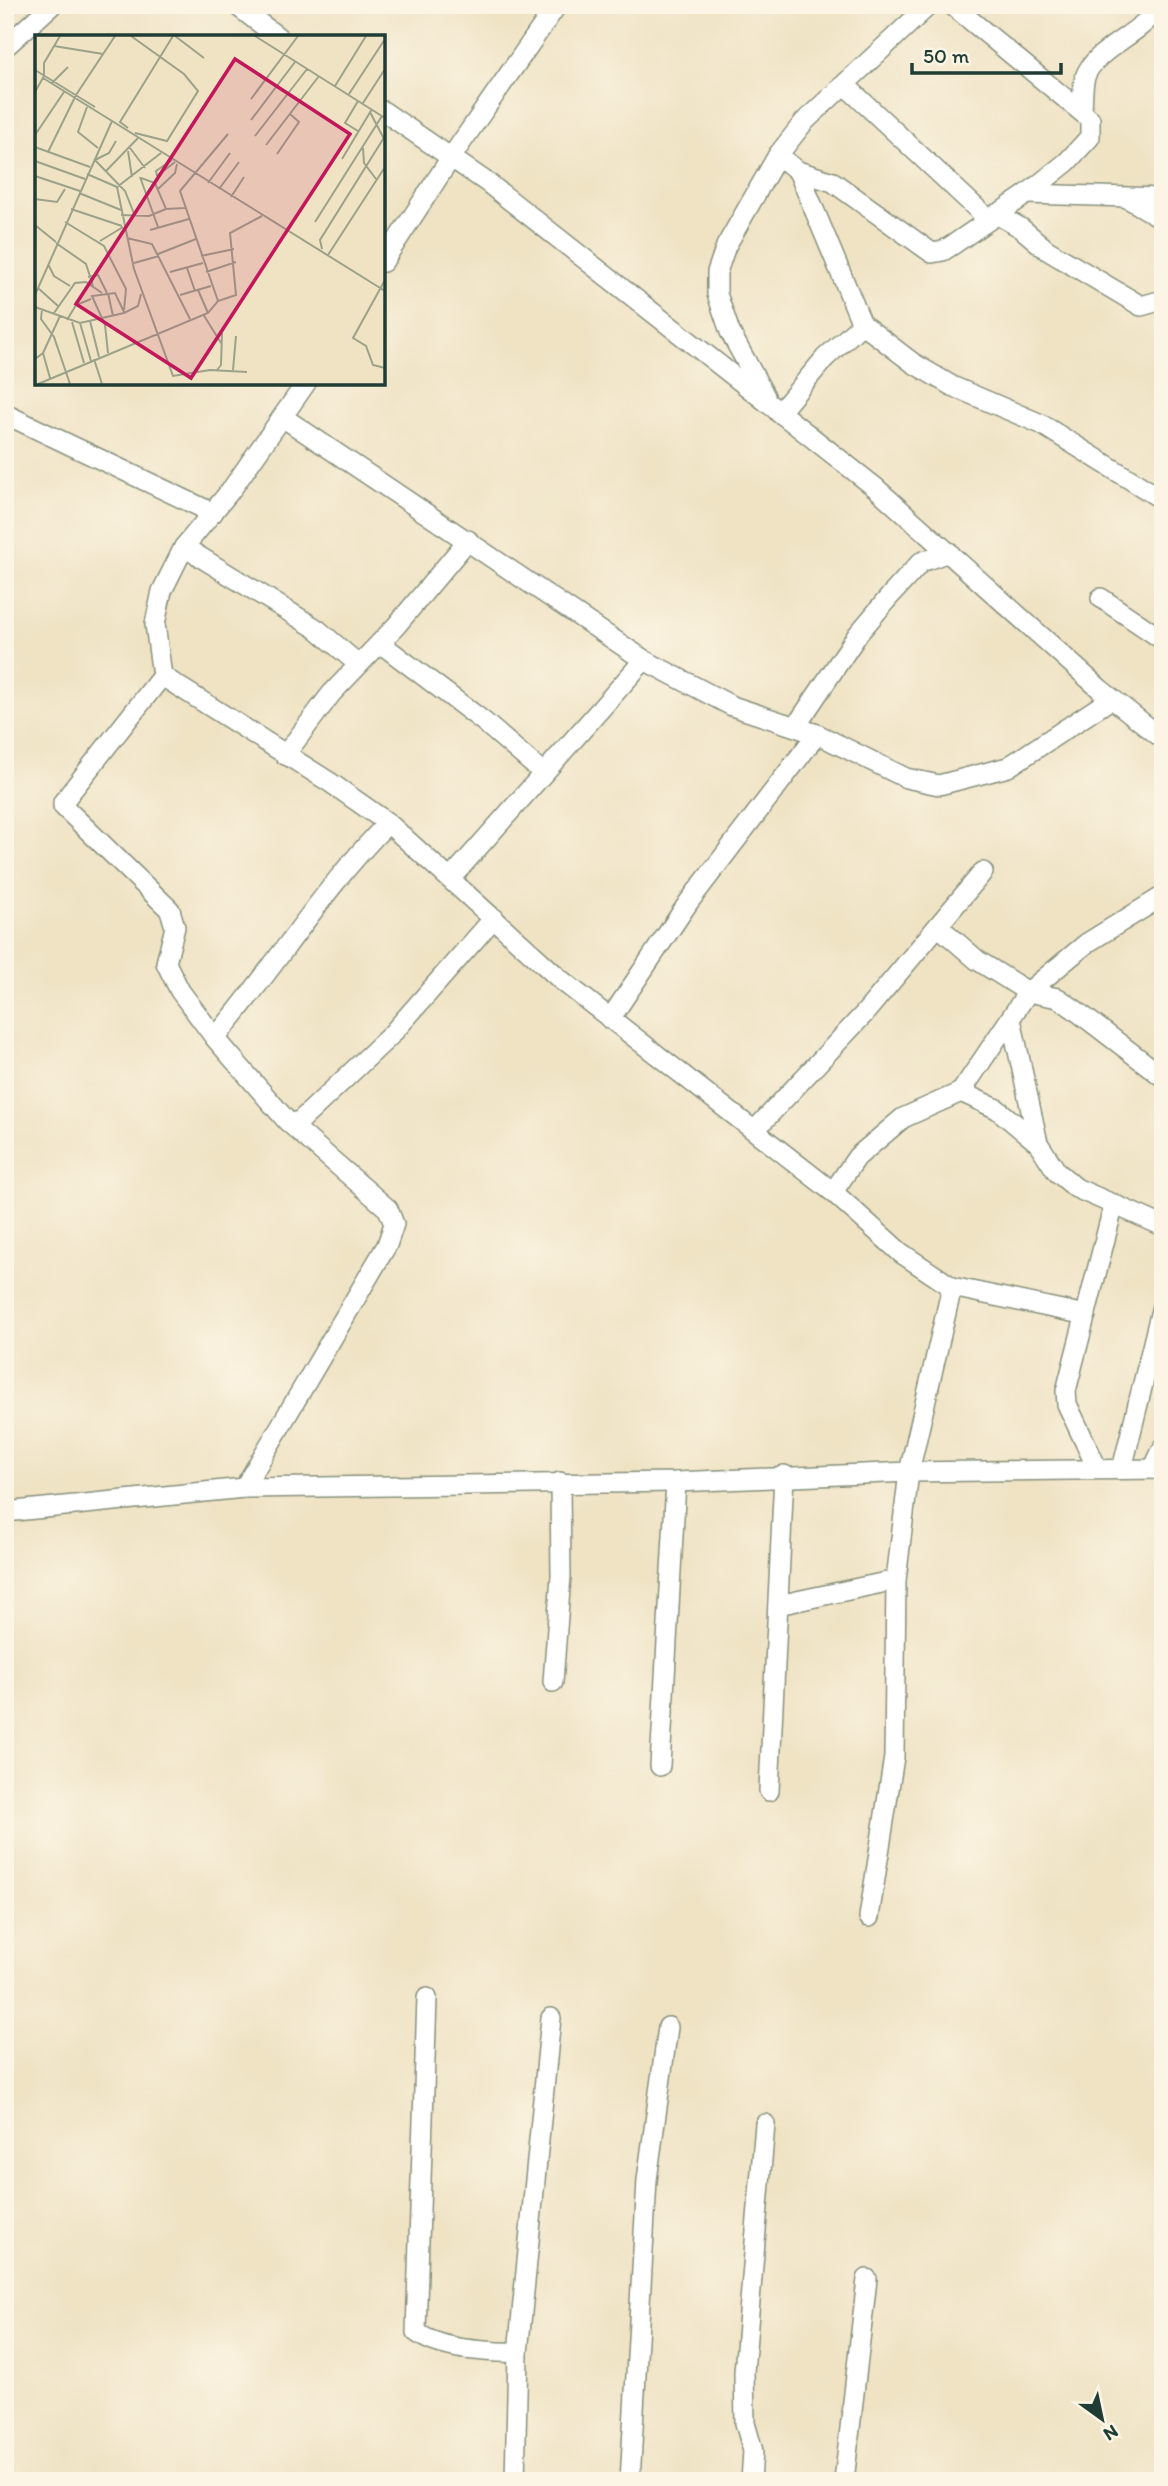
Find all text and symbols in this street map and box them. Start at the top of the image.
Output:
scale bar [912,32,1061,76]
inset map [35,35,385,385]
text: 50 m [923,43,970,68]
north arrow [1066,2384,1136,2454]
text: N [1099,2420,1123,2446]

